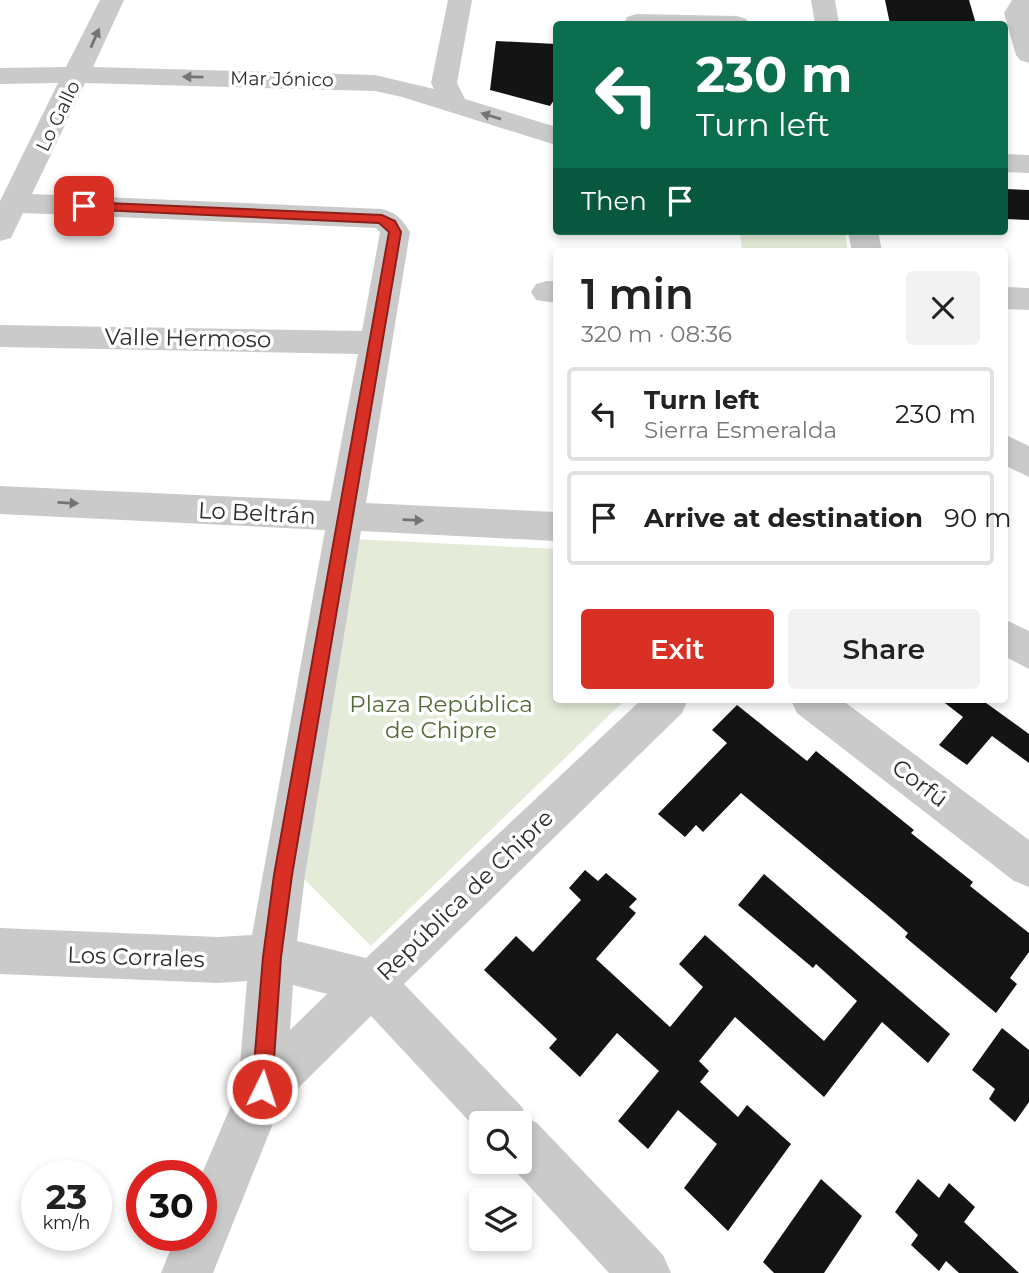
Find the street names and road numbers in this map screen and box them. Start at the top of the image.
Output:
street label: Mar Jónico [230,67,334,91]
street label: Lo Gallo [31,77,85,155]
street label: Valle Hermoso [104,323,272,353]
street label: Lo Beltrán [197,496,317,530]
street label: Corfú [887,753,953,813]
street label: República de Chipre [371,804,559,986]
street label: Los Corrales [67,941,205,973]

